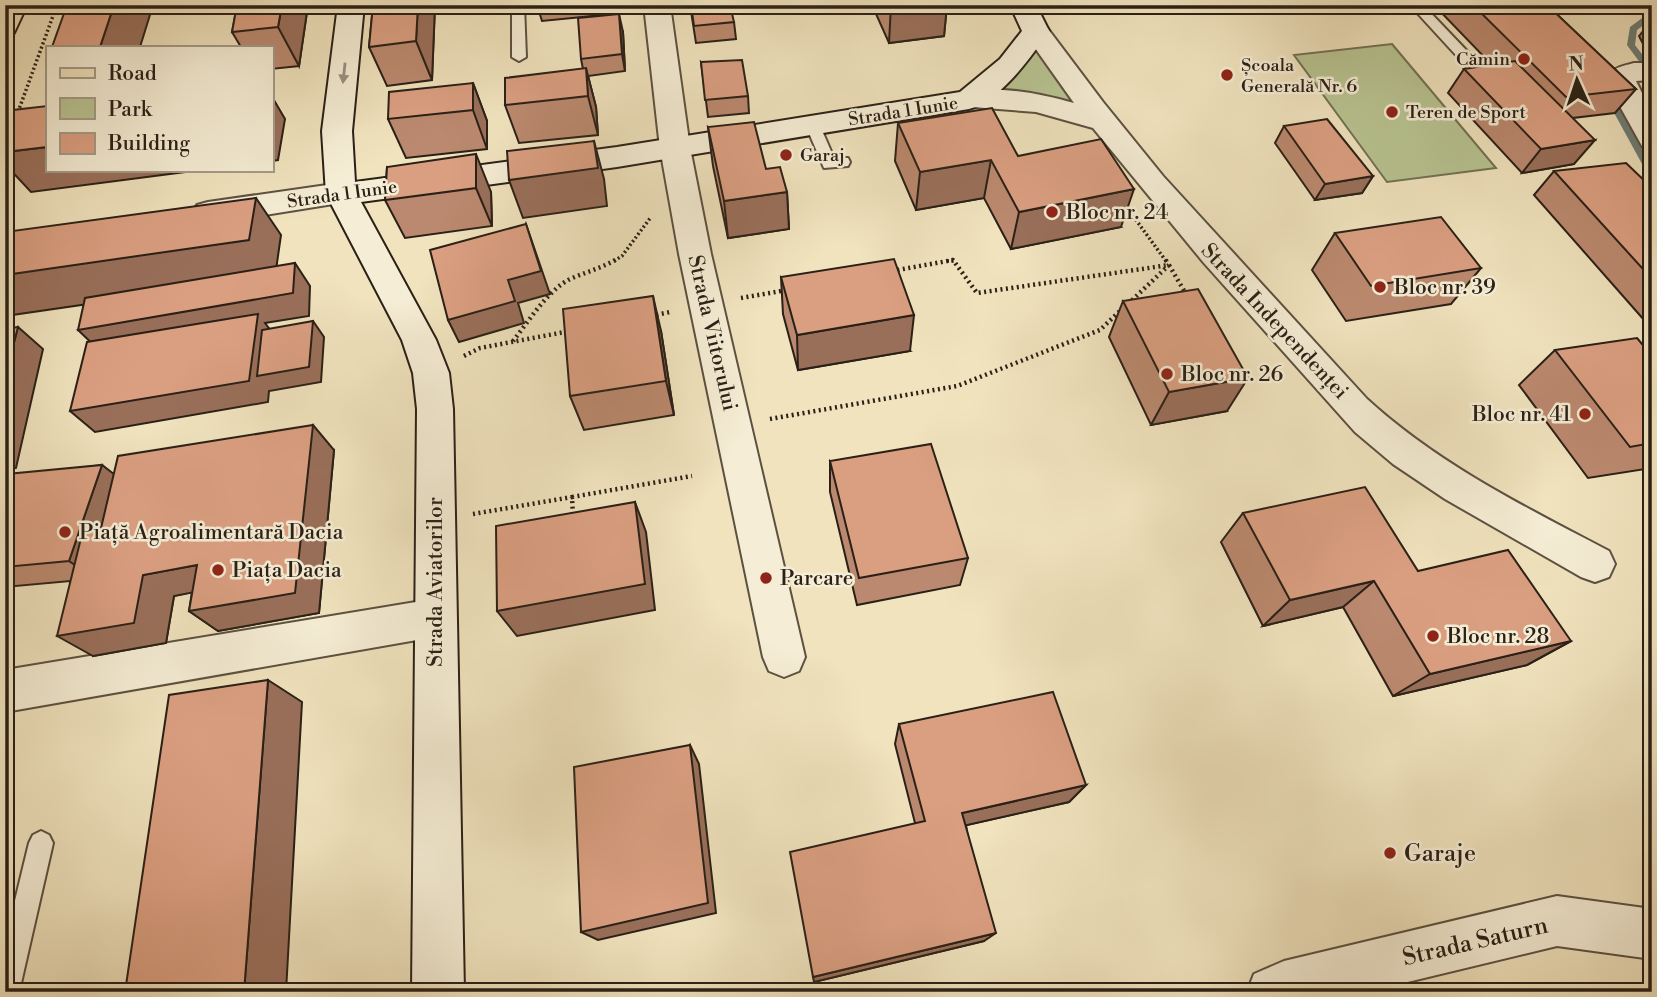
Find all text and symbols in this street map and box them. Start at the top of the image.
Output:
legend [46,46,273,172]
north arrow [1542,46,1612,116]
place label: Cămin [1456,48,1510,71]
marker: Cămin [1516,51,1532,67]
text: N [1568,52,1584,76]
place label: Școala Generală Nr. 6 [1241,54,1357,98]
text: Road [108,61,157,87]
one-way arrow [338,62,349,84]
marker: Școala Generală Nr. 6 [1219,67,1235,83]
street label: Strada 1 Iunie [847,91,960,132]
text: Park [108,97,153,123]
place label: Teren de Sport [1406,101,1526,124]
marker: Teren de Sport [1384,104,1400,120]
text: Building [107,131,190,157]
place label: Garaj [800,144,845,167]
marker: Garaj [778,147,794,163]
street label: Strada 1 Iunie [286,175,399,214]
place label: Bloc nr. 24 [1065,200,1168,226]
marker: Bloc nr. 24 [1044,204,1060,220]
street label: Strada Independenței [1195,238,1353,405]
street label: Strada Viitorului [681,253,743,414]
place label: Bloc nr. 39 [1393,275,1496,301]
marker: Bloc nr. 39 [1372,279,1388,295]
place label: Bloc nr. 26 [1180,362,1284,388]
marker: Bloc nr. 26 [1159,366,1175,382]
place label: Bloc nr. 41 [1471,402,1571,428]
marker: Bloc nr. 41 [1577,406,1593,422]
street label: Strada Aviatorilor [423,497,449,667]
place label: Piață Agroalimentară Dacia [79,520,344,546]
marker: Piață Agroalimentară Dacia [57,524,73,540]
place label: Piața Dacia [232,558,342,584]
marker: Piața Dacia [210,562,226,578]
place label: Parcare [780,566,853,592]
marker: Parcare [758,570,774,586]
place label: Bloc nr. 28 [1446,624,1549,650]
marker: Bloc nr. 28 [1425,628,1441,644]
place label: Garaje [1404,839,1476,869]
marker: Garaje [1382,845,1398,861]
street label: Strada Saturn [1399,911,1551,973]

